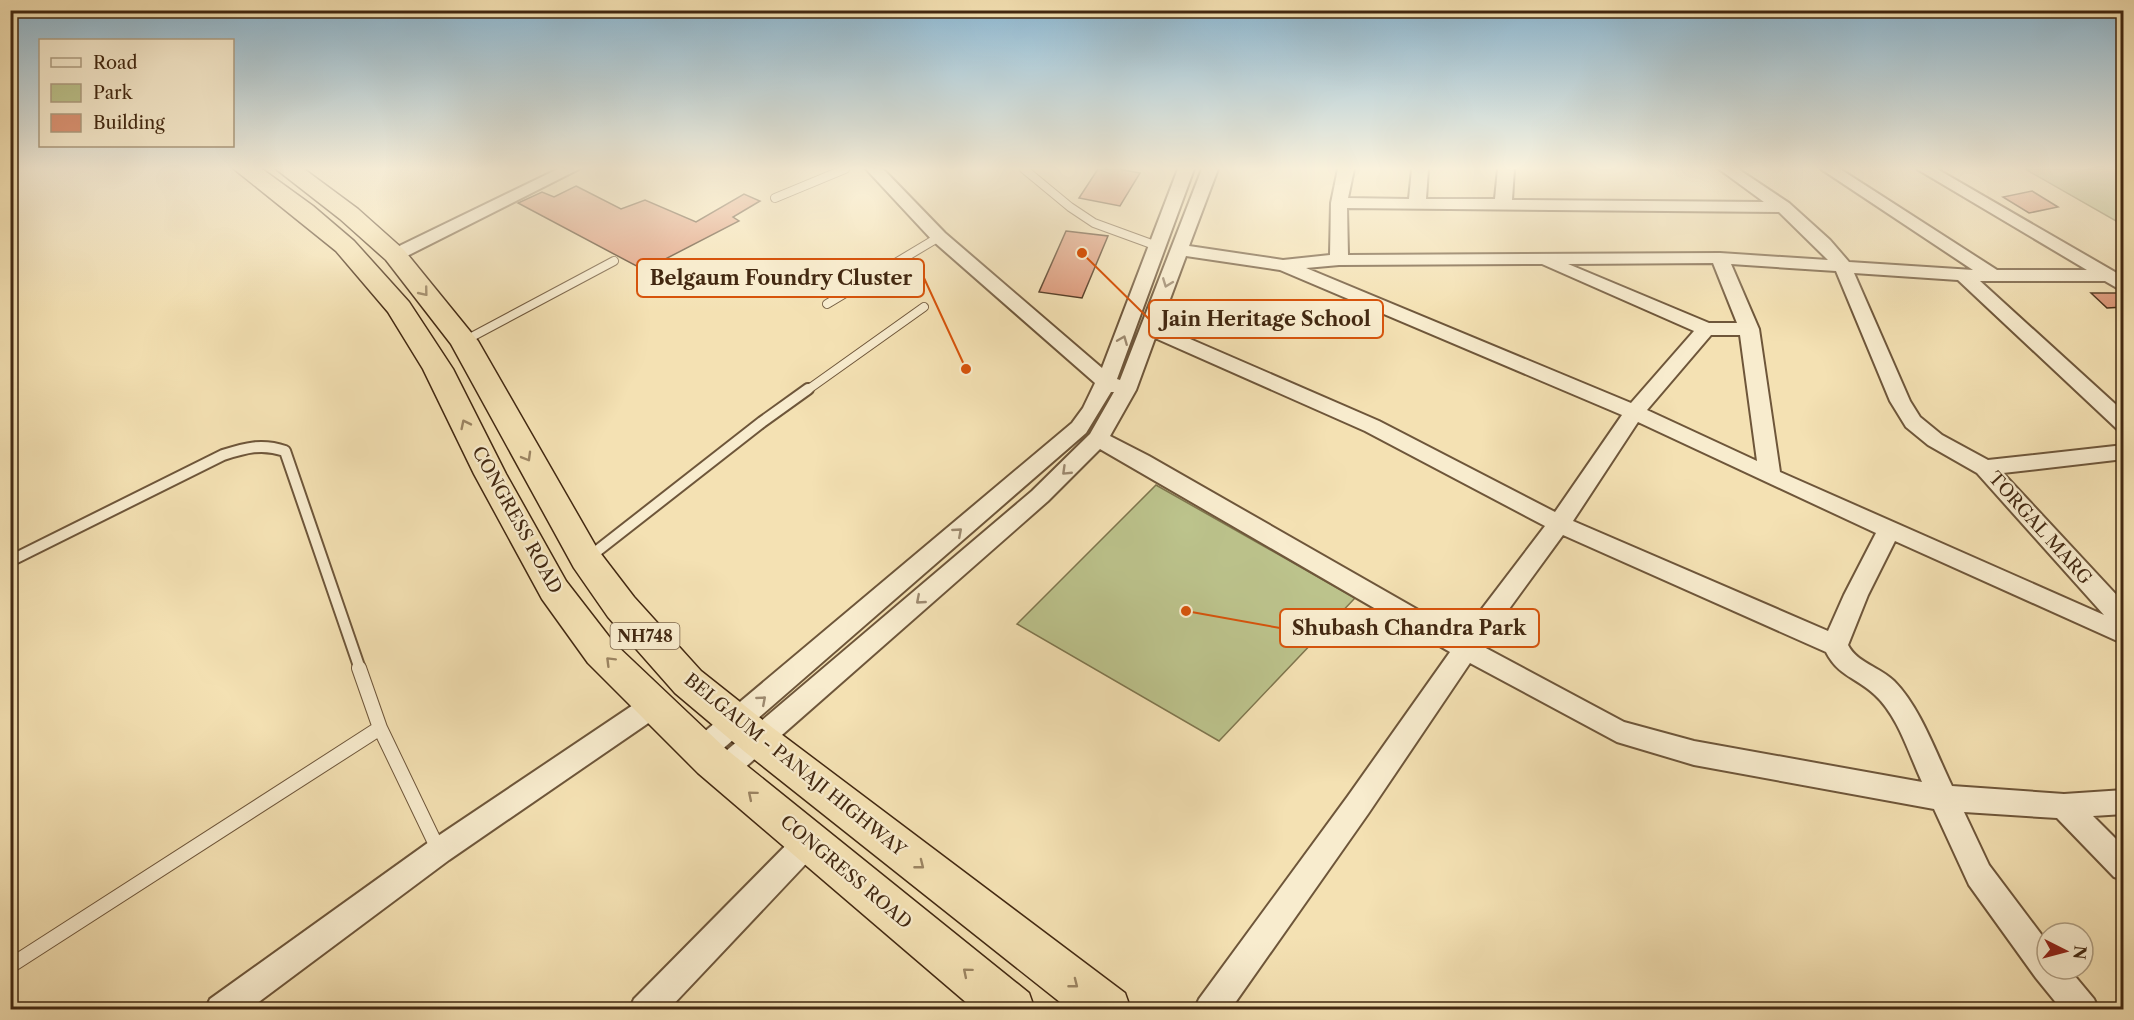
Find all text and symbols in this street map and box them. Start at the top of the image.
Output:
legend [39,39,234,147]
text: Road [93,52,138,74]
text: Park [93,82,134,104]
text: Building [93,112,165,134]
callout: Belgaum Foundry Cluster [637,259,924,297]
text: Belgaum Foundry Cluster [650,266,913,290]
one-way arrow [1162,277,1174,288]
one-way arrow [417,285,428,296]
callout: Jain Heritage School [1149,300,1383,338]
text: Jain Heritage School [1157,307,1371,331]
one-way arrow [1116,335,1128,346]
one-way arrow [461,419,473,430]
street label: CONGRESS ROAD [467,442,567,598]
one-way arrow [520,451,531,461]
one-way arrow [1063,463,1074,474]
street label: TORGAL MARG [1984,467,2097,589]
one-way arrow [951,528,962,539]
one-way arrow [916,593,927,604]
callout: Shubash Chandra Park [1280,609,1539,647]
text: Shubash Chandra Park [1292,616,1527,640]
road number: NH748 [610,623,680,649]
one-way arrow [606,658,617,668]
street label: BELGAUM - PANAJI HIGHWAY [680,669,911,862]
one-way arrow [755,696,766,707]
one-way arrow [748,791,759,802]
street label: CONGRESS ROAD [776,811,916,933]
one-way arrow [913,857,924,868]
north arrow [2035,921,2095,981]
text: N [2069,945,2091,961]
one-way arrow [963,969,974,980]
one-way arrow [1067,976,1078,987]

